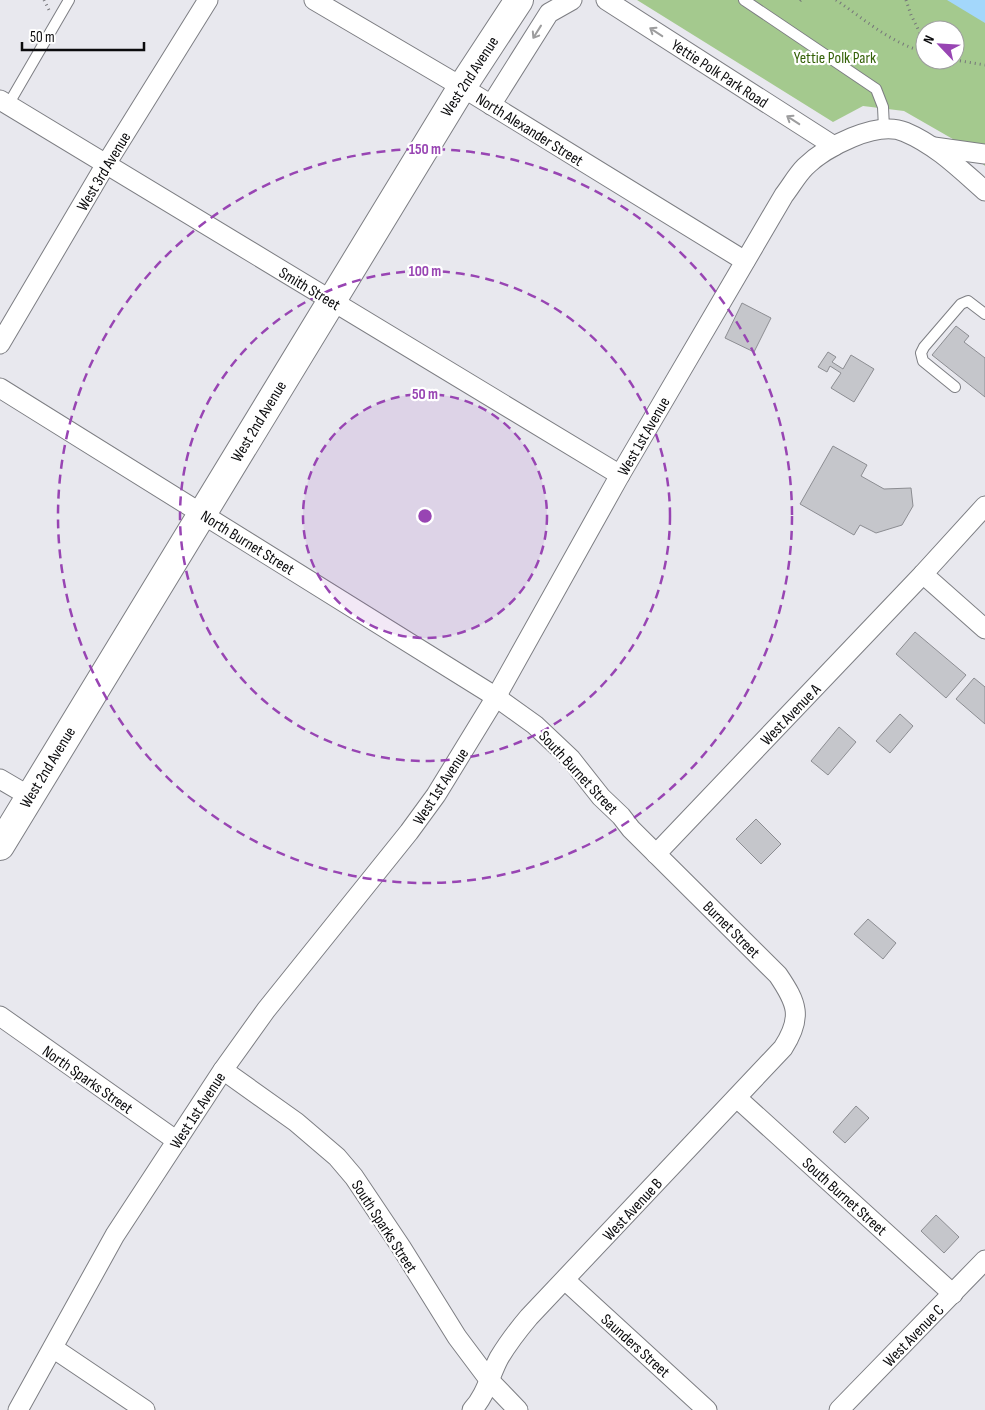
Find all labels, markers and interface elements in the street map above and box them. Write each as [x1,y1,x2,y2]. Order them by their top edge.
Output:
scale bar [22,20,145,52]
north arrow [915,20,965,70]
one-way arrow [532,25,542,39]
one-way arrow [650,27,664,37]
text: 50 m [30,28,55,47]
street label: West 2nd Avenue [437,33,503,120]
text: N [919,33,938,47]
street label: Yettie Polk Park Road [667,36,771,113]
park label: Yettie Polk Park [794,49,876,68]
street label: North Alexander Street [472,90,587,171]
one-way arrow [787,115,801,125]
street label: West 3rd Avenue [73,129,135,215]
text: 150 m [409,140,441,159]
text: 100 m [409,262,441,281]
street label: Smith Street [275,264,343,315]
street label: West 2nd Avenue [228,378,291,466]
text: 50 m [412,385,438,404]
street label: West 1st Avenue [614,394,674,479]
street label: North Burnet Street [197,507,298,580]
centre of rings [416,507,434,525]
street label: West Avenue A [757,680,825,750]
street label: West 2nd Avenue [17,724,80,812]
street label: South Burnet Street [534,727,622,819]
street label: West 1st Avenue [409,745,473,829]
street label: Burnet Street [698,898,763,963]
street label: North Sparks Street [38,1042,136,1118]
street label: West 1st Avenue [166,1069,230,1153]
street label: South Burnet Street [798,1154,890,1240]
street label: West Avenue B [599,1175,667,1245]
street label: South Sparks Street [347,1177,421,1277]
street label: West Avenue C [880,1301,949,1371]
street label: Saunders Street [597,1310,673,1382]

